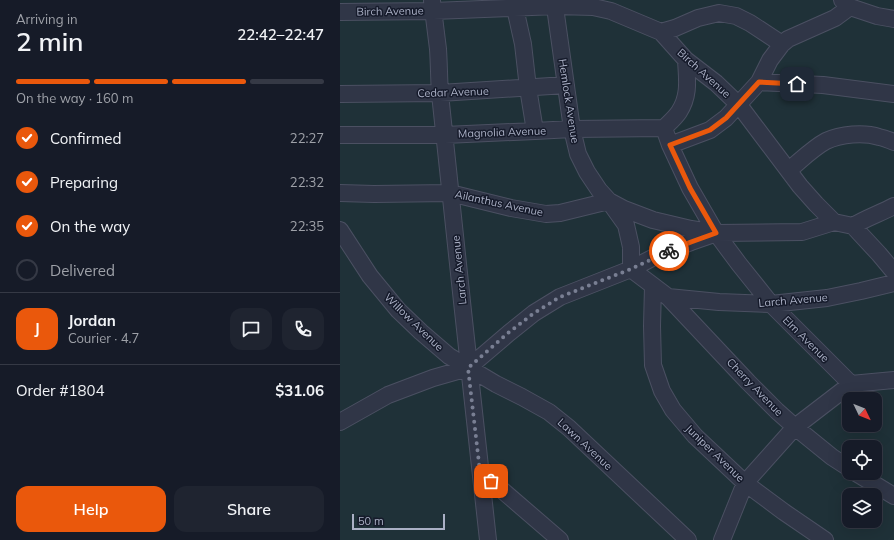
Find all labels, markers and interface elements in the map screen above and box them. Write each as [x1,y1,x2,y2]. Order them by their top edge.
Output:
street label: Birch Avenue [356,3,424,19]
text: Arriving in [16,11,78,27]
text: 2 min [16,25,84,58]
text: 22:42–22:47 [237,25,324,44]
street label: Birch Avenue [674,45,734,101]
street label: Hemlock Avenue [555,58,583,144]
pin [780,67,814,101]
icon: home [786,73,808,95]
street label: Cedar Avenue [417,84,489,100]
text: On the way · 160 m [16,90,133,106]
street label: Magnolia Avenue [458,123,546,141]
icon: check [16,127,38,149]
text: Confirmed [50,129,121,148]
text: 22:27 [290,130,324,146]
icon: check [16,171,38,193]
text: Preparing [50,173,118,192]
text: 22:32 [290,174,324,190]
street label: Ailanthus Avenue [454,187,544,219]
icon: check [16,215,38,237]
text: On the way [50,217,130,236]
text: 22:35 [290,218,324,234]
courier [649,231,689,271]
street label: Larch Avenue [448,235,470,305]
icon: bike [658,240,680,262]
text: Delivered [50,261,115,280]
street label: Willow Avenue [381,290,447,354]
street label: Larch Avenue [758,290,828,310]
button: chat [230,308,272,350]
button: phone [282,308,324,350]
text: Jordan [68,311,116,330]
street label: Elm Avenue [780,313,832,365]
text: J [34,319,40,338]
text: Courier · 4.7 [68,330,139,346]
street label: Cherry Avenue [724,355,786,419]
text: Order #1804 [16,381,104,400]
text: $31.06 [275,381,324,400]
north arrow [842,392,882,432]
map controls [842,392,882,528]
street label: Lawn Avenue [555,415,615,473]
street label: Juniper Avenue [683,421,747,485]
button: locate [842,440,882,480]
pin [474,464,508,498]
icon: bag [480,470,502,492]
button: Help [16,486,166,532]
button: Share [174,486,324,532]
button: layers [842,488,882,528]
scale bar [352,512,445,531]
text: 50 m [358,514,384,528]

